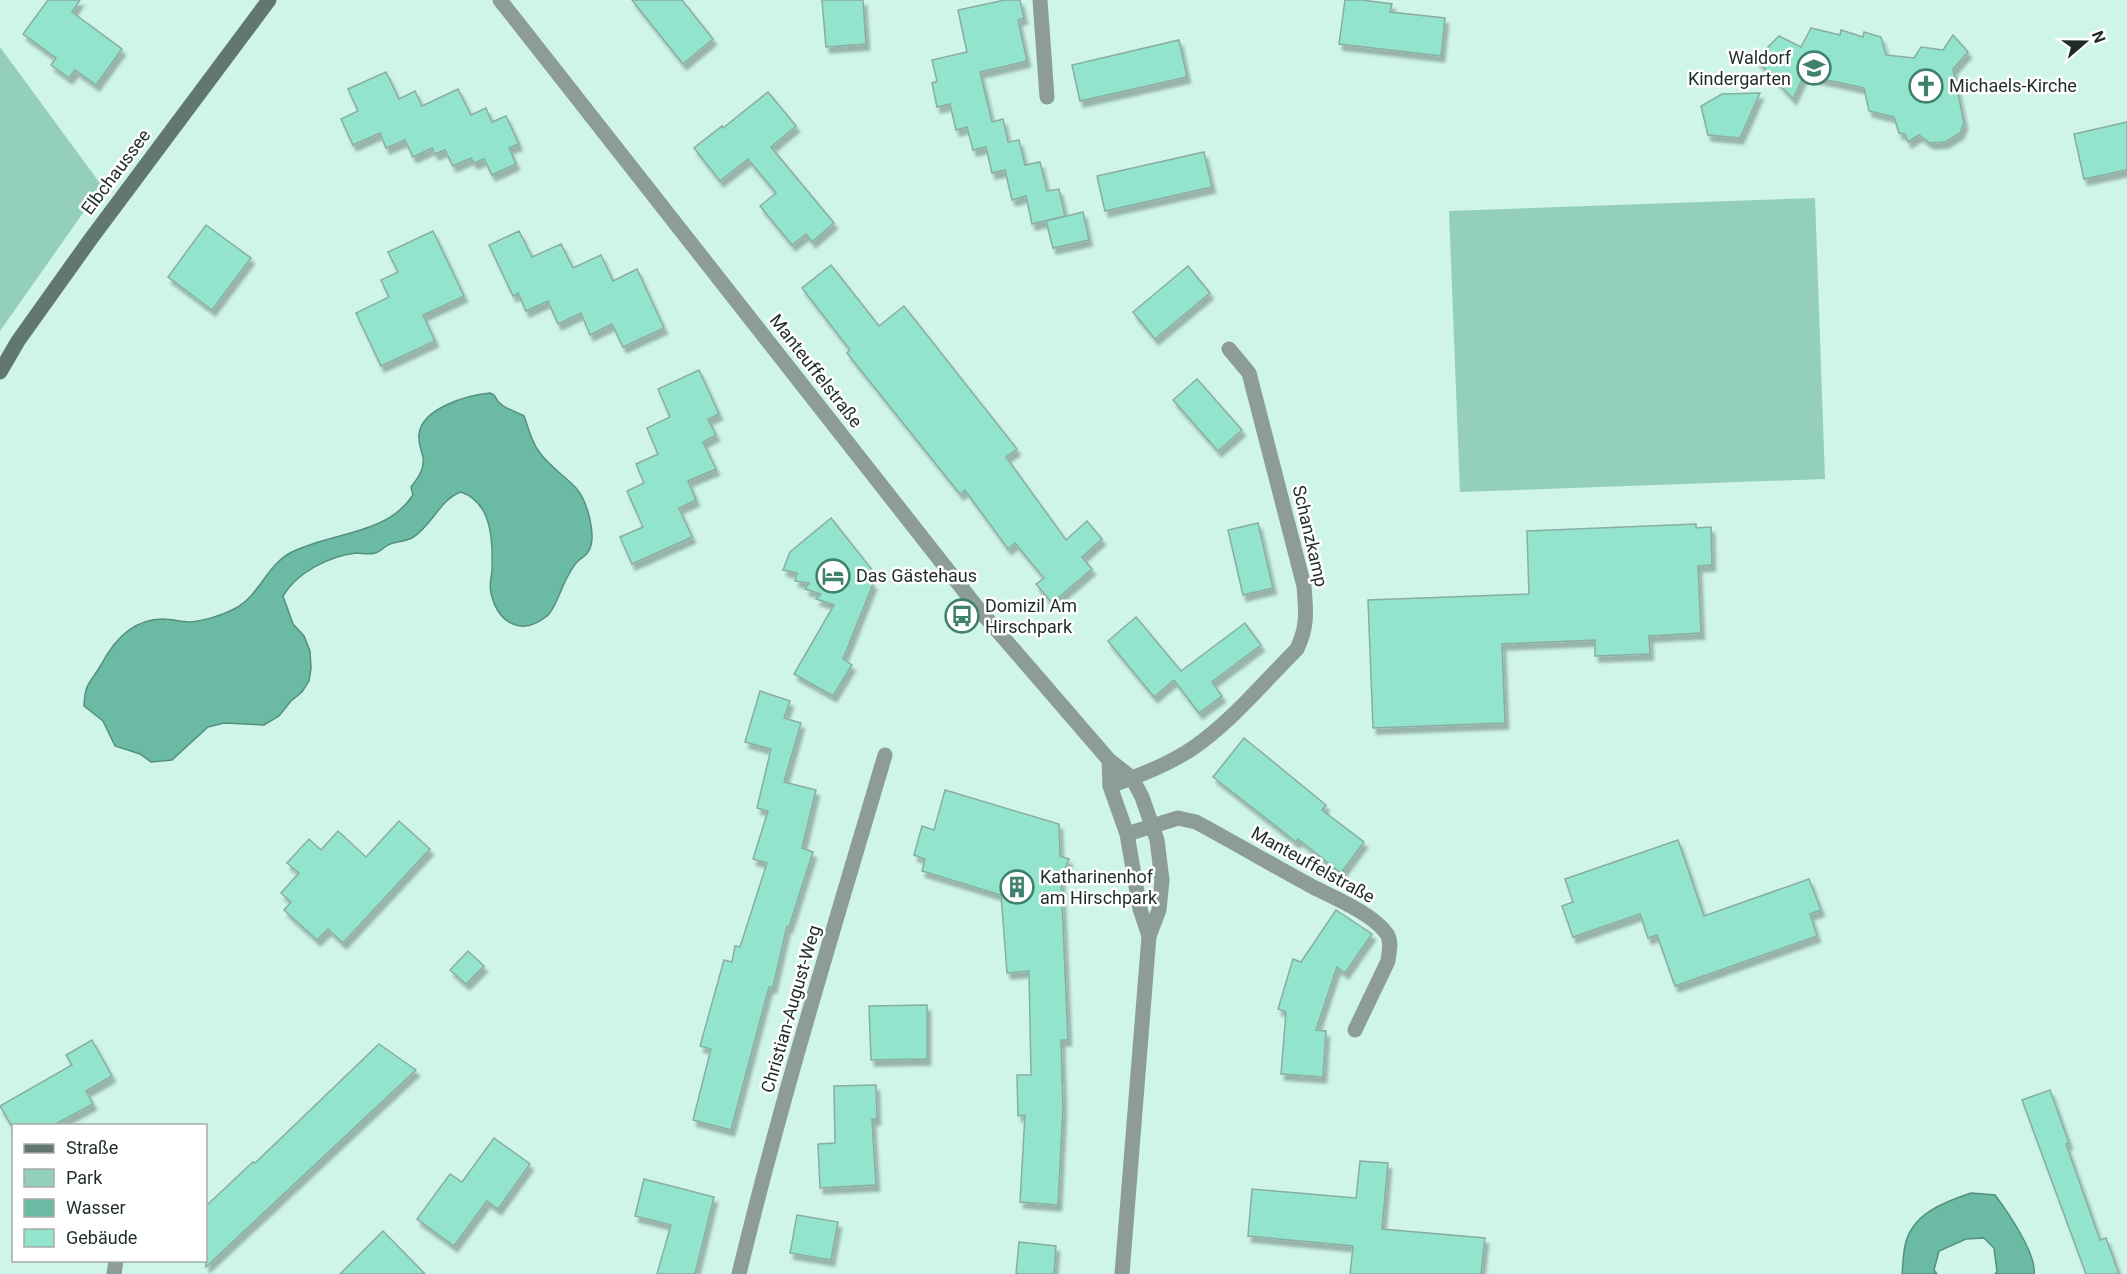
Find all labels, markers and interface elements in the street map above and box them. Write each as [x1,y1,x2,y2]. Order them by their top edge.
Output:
north arrow [2055,12,2115,72]
text: N [2088,28,2109,46]
place label: Waldorf Kindergarten [1688,47,1792,89]
school or university icon: Waldorf Kindergarten [1796,50,1832,86]
church icon: Michaels-Kirche [1908,68,1944,104]
place label: Michaels-Kirche [1949,75,2077,96]
street label: Elbchaussee [77,125,155,219]
street label: Manteuffelstraße [766,310,867,432]
street label: Schanzkamp [1289,483,1332,589]
hotel icon: Das Gästehaus [815,558,851,594]
place label: Das Gästehaus [856,565,977,586]
place label: Domizil Am Hirschpark [985,595,1077,637]
bus stop icon: Domizil Am Hirschpark [944,598,980,634]
street label: Manteuffelstraße [1248,822,1379,907]
place label: Katharinenhof am Hirschpark [1040,866,1158,908]
building icon: Katharinenhof am Hirschpark [999,869,1035,905]
street label: Christian-August-Weg [757,923,825,1095]
legend [12,1124,207,1262]
text: Straße [66,1137,118,1158]
text: Park [66,1167,103,1188]
text: Wasser [66,1197,126,1218]
text: Gebäude [66,1227,137,1248]

